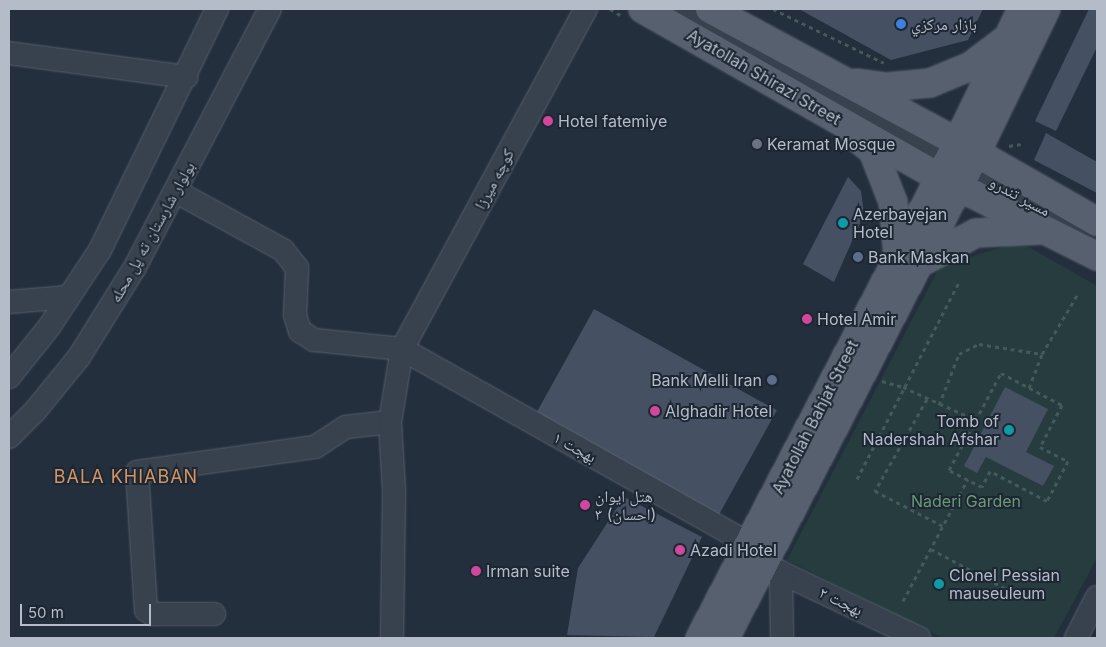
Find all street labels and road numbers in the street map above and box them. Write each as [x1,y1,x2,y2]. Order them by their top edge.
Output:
street label: Ayatollah Shirazi Street [684,25,844,129]
street label: کوچه میرزا [470,146,518,212]
street label: بولوار شارستان ته پل محله [105,158,199,306]
street label: مسیر تندرو [986,172,1054,220]
street label: Ayatollah Bahjat Street [768,337,862,497]
street label: بهجت ۱ [550,427,600,467]
street label: بهجت ۲ [816,582,866,620]

